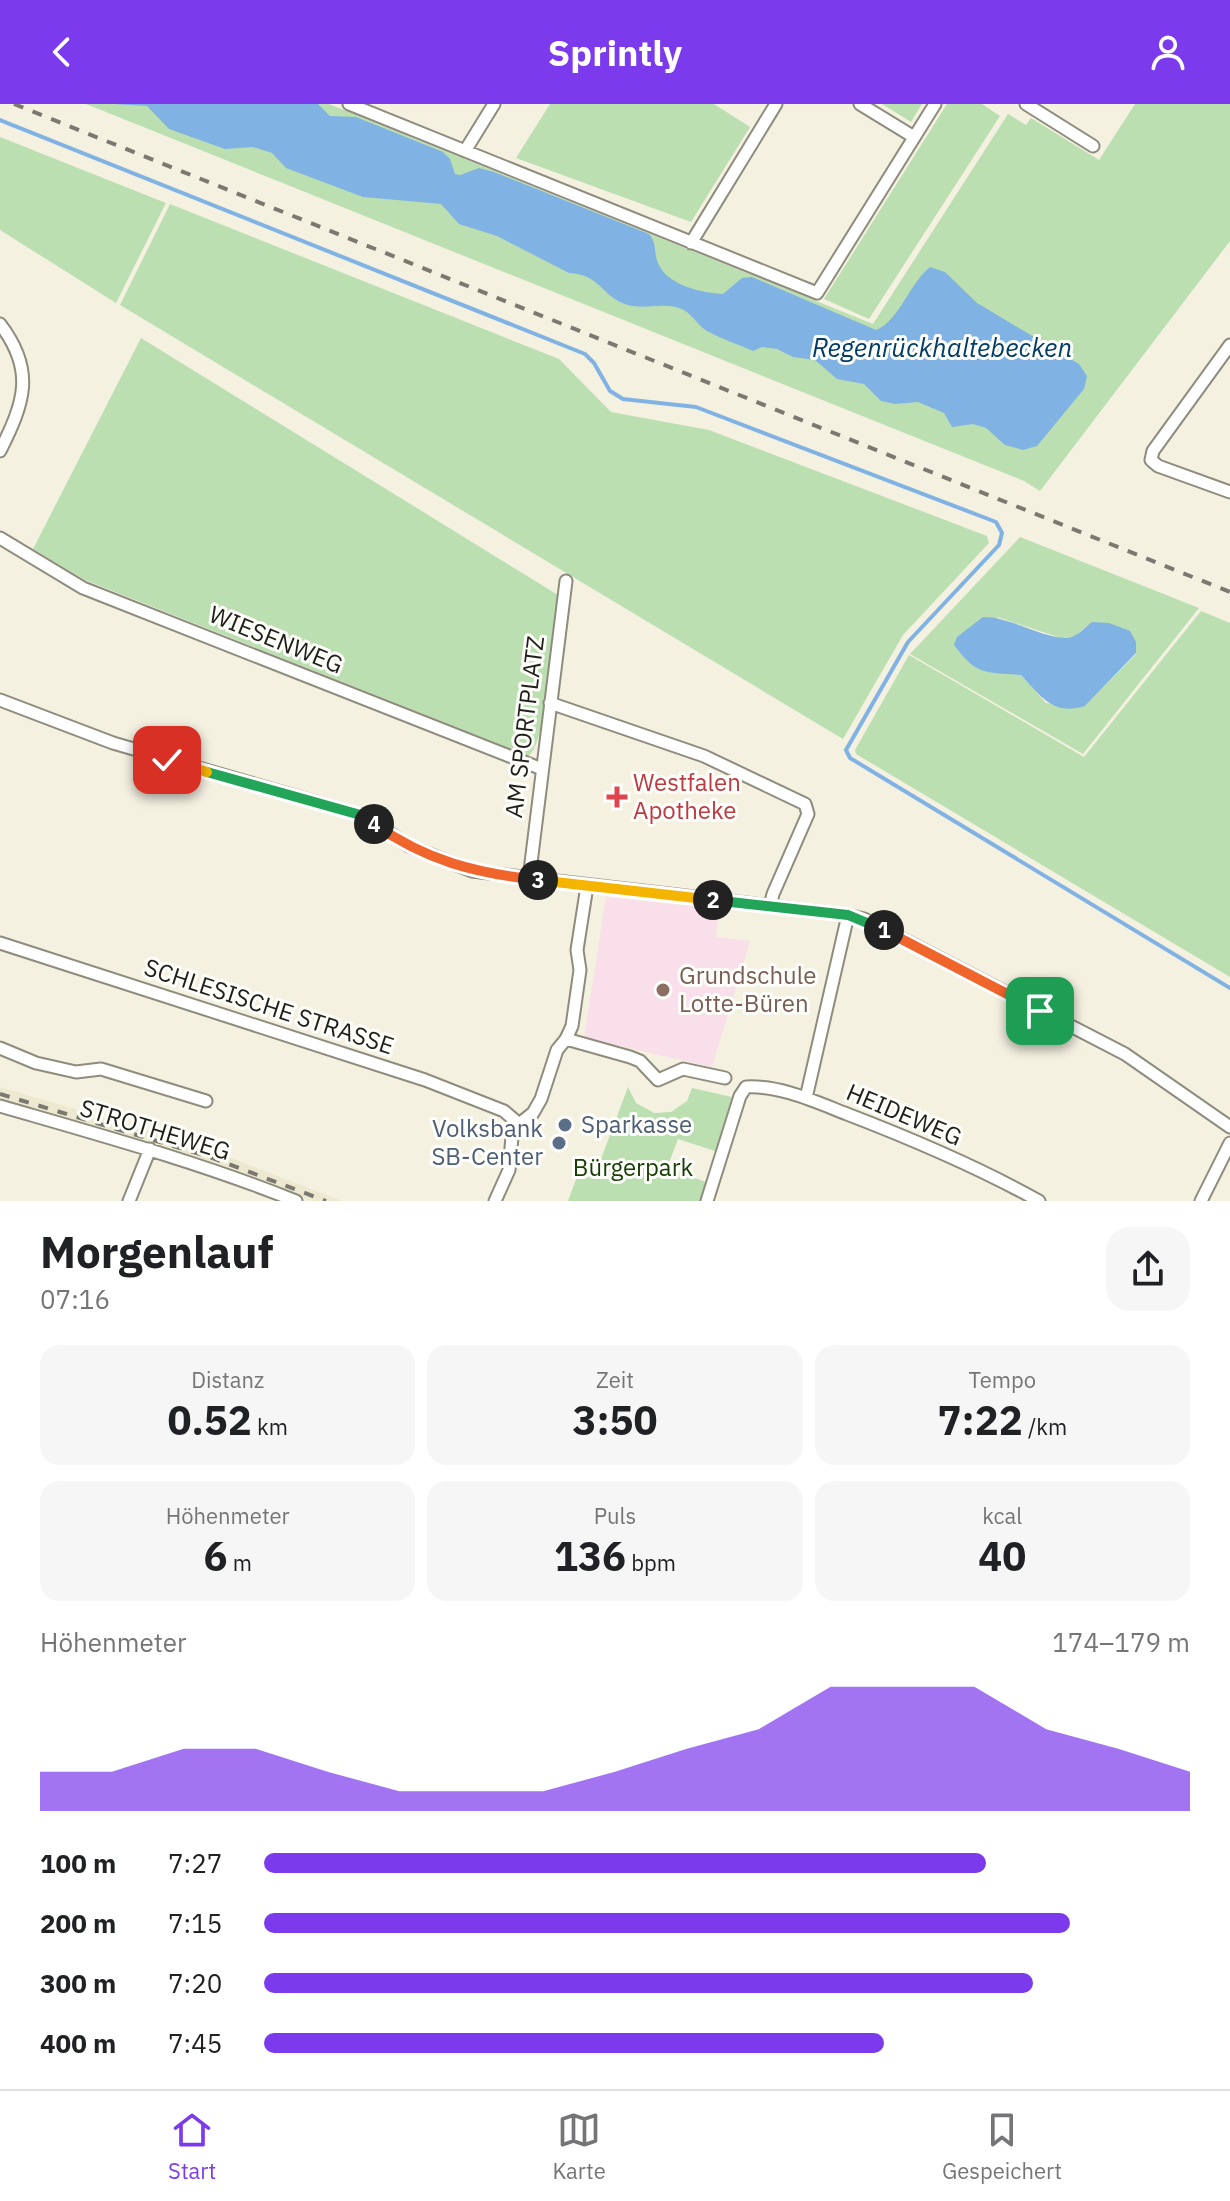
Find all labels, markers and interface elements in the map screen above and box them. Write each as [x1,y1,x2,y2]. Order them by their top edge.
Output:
text: Sprintly [548,29,682,76]
icon: back [40,30,84,74]
icon: person [1146,30,1190,74]
water label: Regenrückhaltebecken [812,330,1072,364]
street label: WIESENWEG [205,598,348,680]
street label: AM SPORTPLATZ [497,634,551,820]
pin [133,726,201,794]
icon: check [145,738,189,782]
place label: Westfalen Apotheke [633,766,741,826]
marker: Westfalen Apotheke [608,788,626,806]
pin: 4 [354,804,394,844]
text: 4 [367,809,381,838]
pin: 3 [518,860,558,900]
text: 3 [531,865,545,894]
pin: 2 [693,880,733,920]
text: 2 [706,885,720,914]
pin: 1 [864,910,904,950]
text: 1 [877,915,891,944]
street label: SCHLESISCHE STRASSE [140,951,398,1062]
place label: Grundschule Lotte-Büren [679,959,816,1019]
pin [1006,977,1074,1045]
marker: Grundschule Lotte-Büren [654,981,672,999]
icon: arrive [1018,989,1062,1033]
street label: HEIDEWEG [842,1075,967,1153]
street label: STROTHEWEG [76,1091,234,1167]
place label: Sparkasse [581,1108,692,1140]
place label: Volksbank SB-Center [431,1112,543,1172]
marker: Sparkasse [556,1116,574,1134]
marker: Volksbank SB-Center [550,1134,568,1152]
park label: Bürgerpark [573,1151,693,1183]
text: Morgenlauf [40,1223,273,1280]
button: share [1106,1227,1190,1311]
text: 07:16 [40,1282,110,1316]
text: Distanz [191,1365,264,1394]
text: Zeit [596,1365,634,1394]
text: Tempo [969,1365,1036,1394]
text: 0.52 [167,1394,252,1446]
text: 3:50 [572,1394,658,1446]
text: 7:22 [938,1394,1023,1446]
text: km [252,1412,288,1441]
text: /km [1023,1412,1067,1441]
text: Höhenmeter [166,1501,290,1530]
text: Puls [594,1501,636,1530]
text: kcal [982,1501,1022,1530]
text: 6 [203,1530,227,1582]
text: 136 [554,1530,626,1582]
text: 40 [978,1530,1026,1582]
text: m [227,1548,252,1577]
text: bpm [626,1548,676,1577]
text: Höhenmeter [40,1625,187,1659]
text: 174–179 m [1052,1625,1190,1659]
text: 100 m [40,1846,116,1880]
text: 7:27 [168,1846,222,1880]
text: 200 m [40,1906,116,1940]
text: 7:15 [168,1906,222,1940]
text: 300 m [40,1966,116,2000]
text: 7:20 [168,1966,222,2000]
text: 400 m [40,2026,116,2060]
text: 7:45 [168,2026,222,2060]
tab: Start [168,2108,216,2185]
tab: Karte [552,2108,606,2185]
tab: Gespeichert [942,2108,1062,2185]

